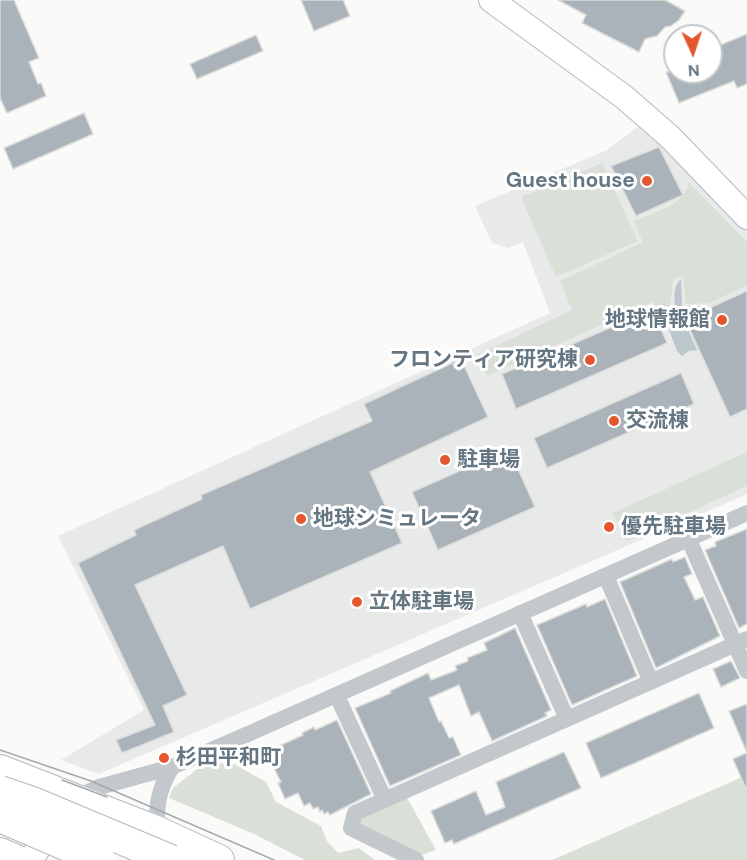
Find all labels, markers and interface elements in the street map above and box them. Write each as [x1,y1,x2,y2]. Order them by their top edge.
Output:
north arrow [663,24,723,84]
text: N [687,60,700,81]
place label: Guest house [506,168,635,194]
marker: Guest house [640,174,654,188]
place label: 地球情報館 [605,307,710,333]
marker: 地球情報館 [715,313,729,327]
place label: フロンティア研究棟 [389,347,578,373]
marker: フロンティア研究棟 [583,353,597,367]
place label: 交流棟 [626,408,689,434]
marker: 交流棟 [607,414,621,428]
place label: 駐車場 [457,447,520,473]
marker: 駐車場 [438,453,452,467]
place label: 地球シミュレータ [313,506,481,532]
marker: 地球シミュレータ [294,512,308,526]
place label: 優先駐車場 [621,514,726,540]
marker: 優先駐車場 [602,520,616,534]
place label: 立体駐車場 [369,589,474,615]
marker: 立体駐車場 [350,595,364,609]
place label: 杉田平和町 [176,745,281,771]
marker: 杉田平和町 [157,751,171,765]

